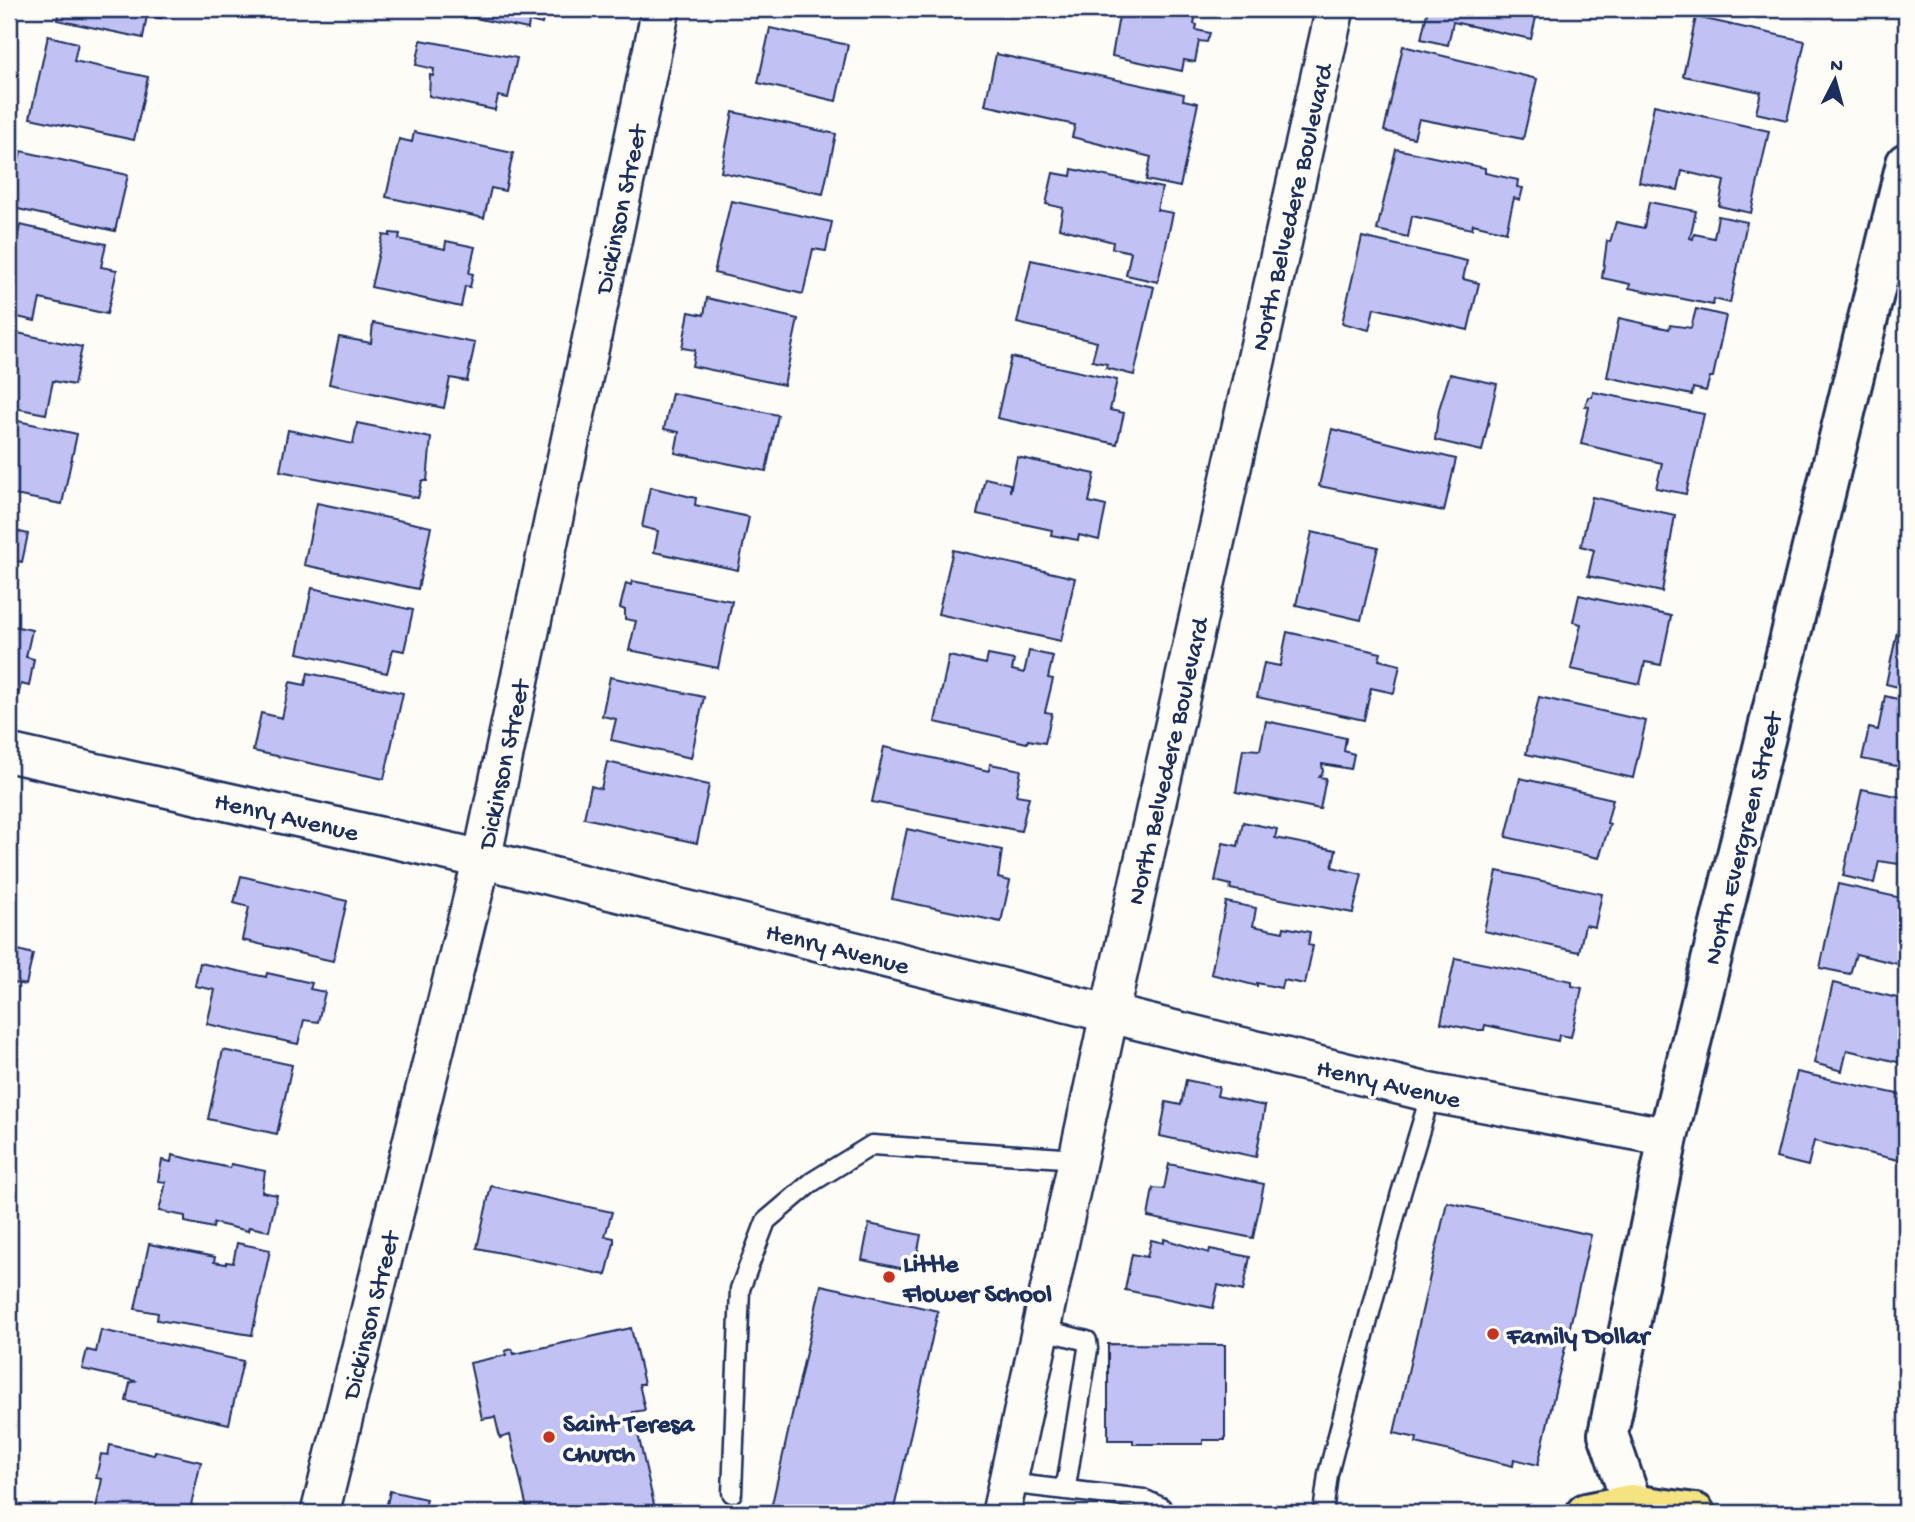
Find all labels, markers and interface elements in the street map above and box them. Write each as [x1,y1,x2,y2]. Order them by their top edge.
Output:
north arrow [1800,46,1870,116]
text: N [1829,54,1844,79]
street label: North Belvedere Boulevard [1246,60,1343,355]
street label: Dickinson Street [590,120,657,299]
street label: North Belvedere Boulevard [1122,614,1219,909]
street label: Dickinson Street [473,675,540,854]
street label: North Evergreen Street [1699,707,1792,969]
street label: Henry Avenue [211,788,362,851]
street label: Henry Avenue [762,919,913,984]
street label: Henry Avenue [1313,1055,1464,1118]
street label: Dickinson Street [337,1227,410,1405]
place label: Little Flower School [902,1251,1052,1312]
marker: Little Flower School [881,1269,897,1285]
place label: Family Dollar [1506,1323,1652,1354]
marker: Family Dollar [1485,1326,1501,1342]
place label: Saint Teresa Church [563,1411,696,1472]
marker: Saint Teresa Church [541,1429,557,1445]

